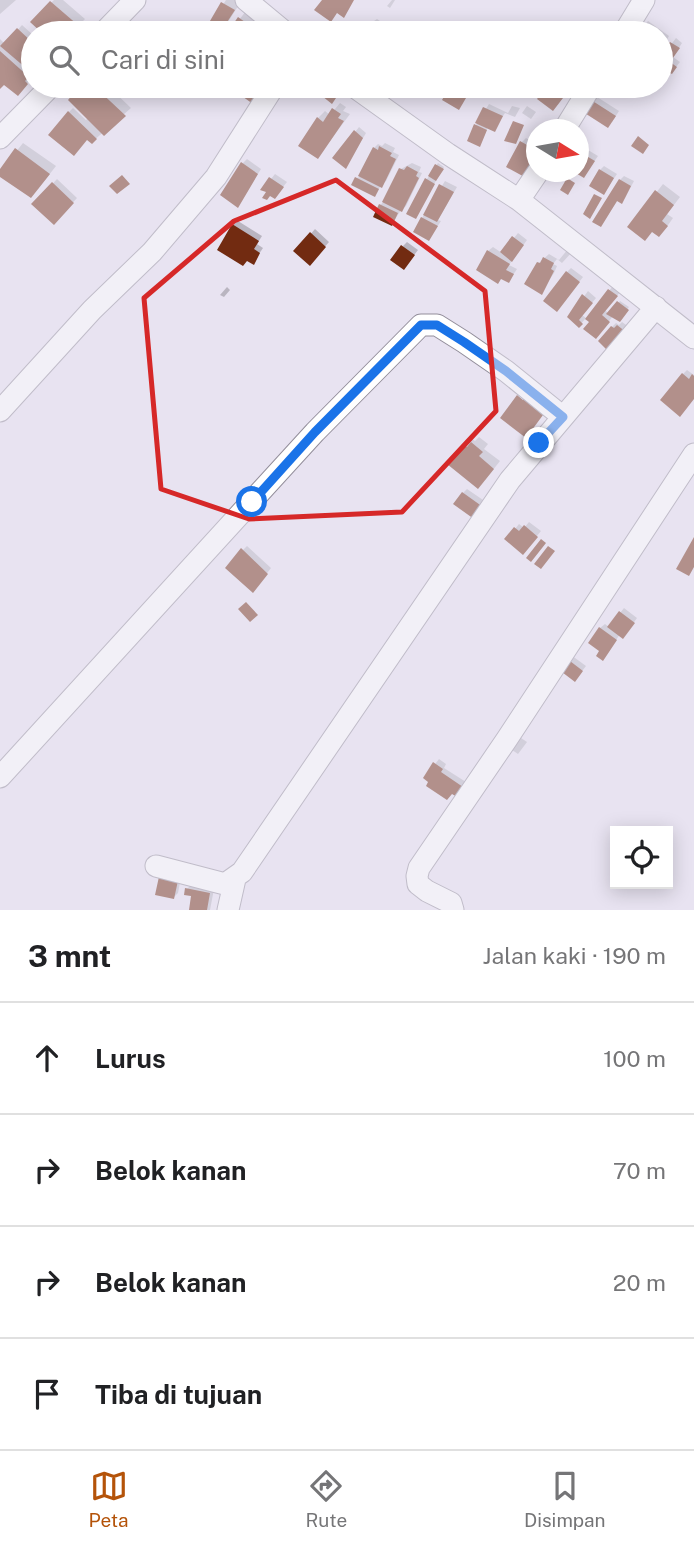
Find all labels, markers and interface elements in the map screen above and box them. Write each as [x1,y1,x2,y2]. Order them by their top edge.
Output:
search box [21,21,673,98]
icon: search [45,41,83,79]
text: Cari di sini [101,44,225,75]
north arrow [526,119,589,182]
route end [523,427,554,458]
route start [236,486,267,517]
map controls [610,826,673,889]
button: locate [610,826,673,889]
text: 3 mnt [28,938,111,974]
text: Jalan kaki · 190 m [483,942,666,969]
icon: ahead [28,1039,66,1077]
text: Lurus [95,1043,166,1074]
text: 100 m [603,1045,666,1072]
icon: right [28,1151,66,1189]
text: Belok kanan [95,1155,246,1186]
text: 70 m [613,1157,666,1184]
icon: right [28,1263,66,1301]
text: Belok kanan [95,1267,246,1298]
text: 20 m [613,1269,666,1296]
icon: arrive [28,1375,66,1413]
text: Tiba di tujuan [95,1379,262,1410]
tab: Peta [88,1467,129,1531]
tab: Rute [306,1467,347,1531]
tab: Disimpan [524,1467,606,1531]

